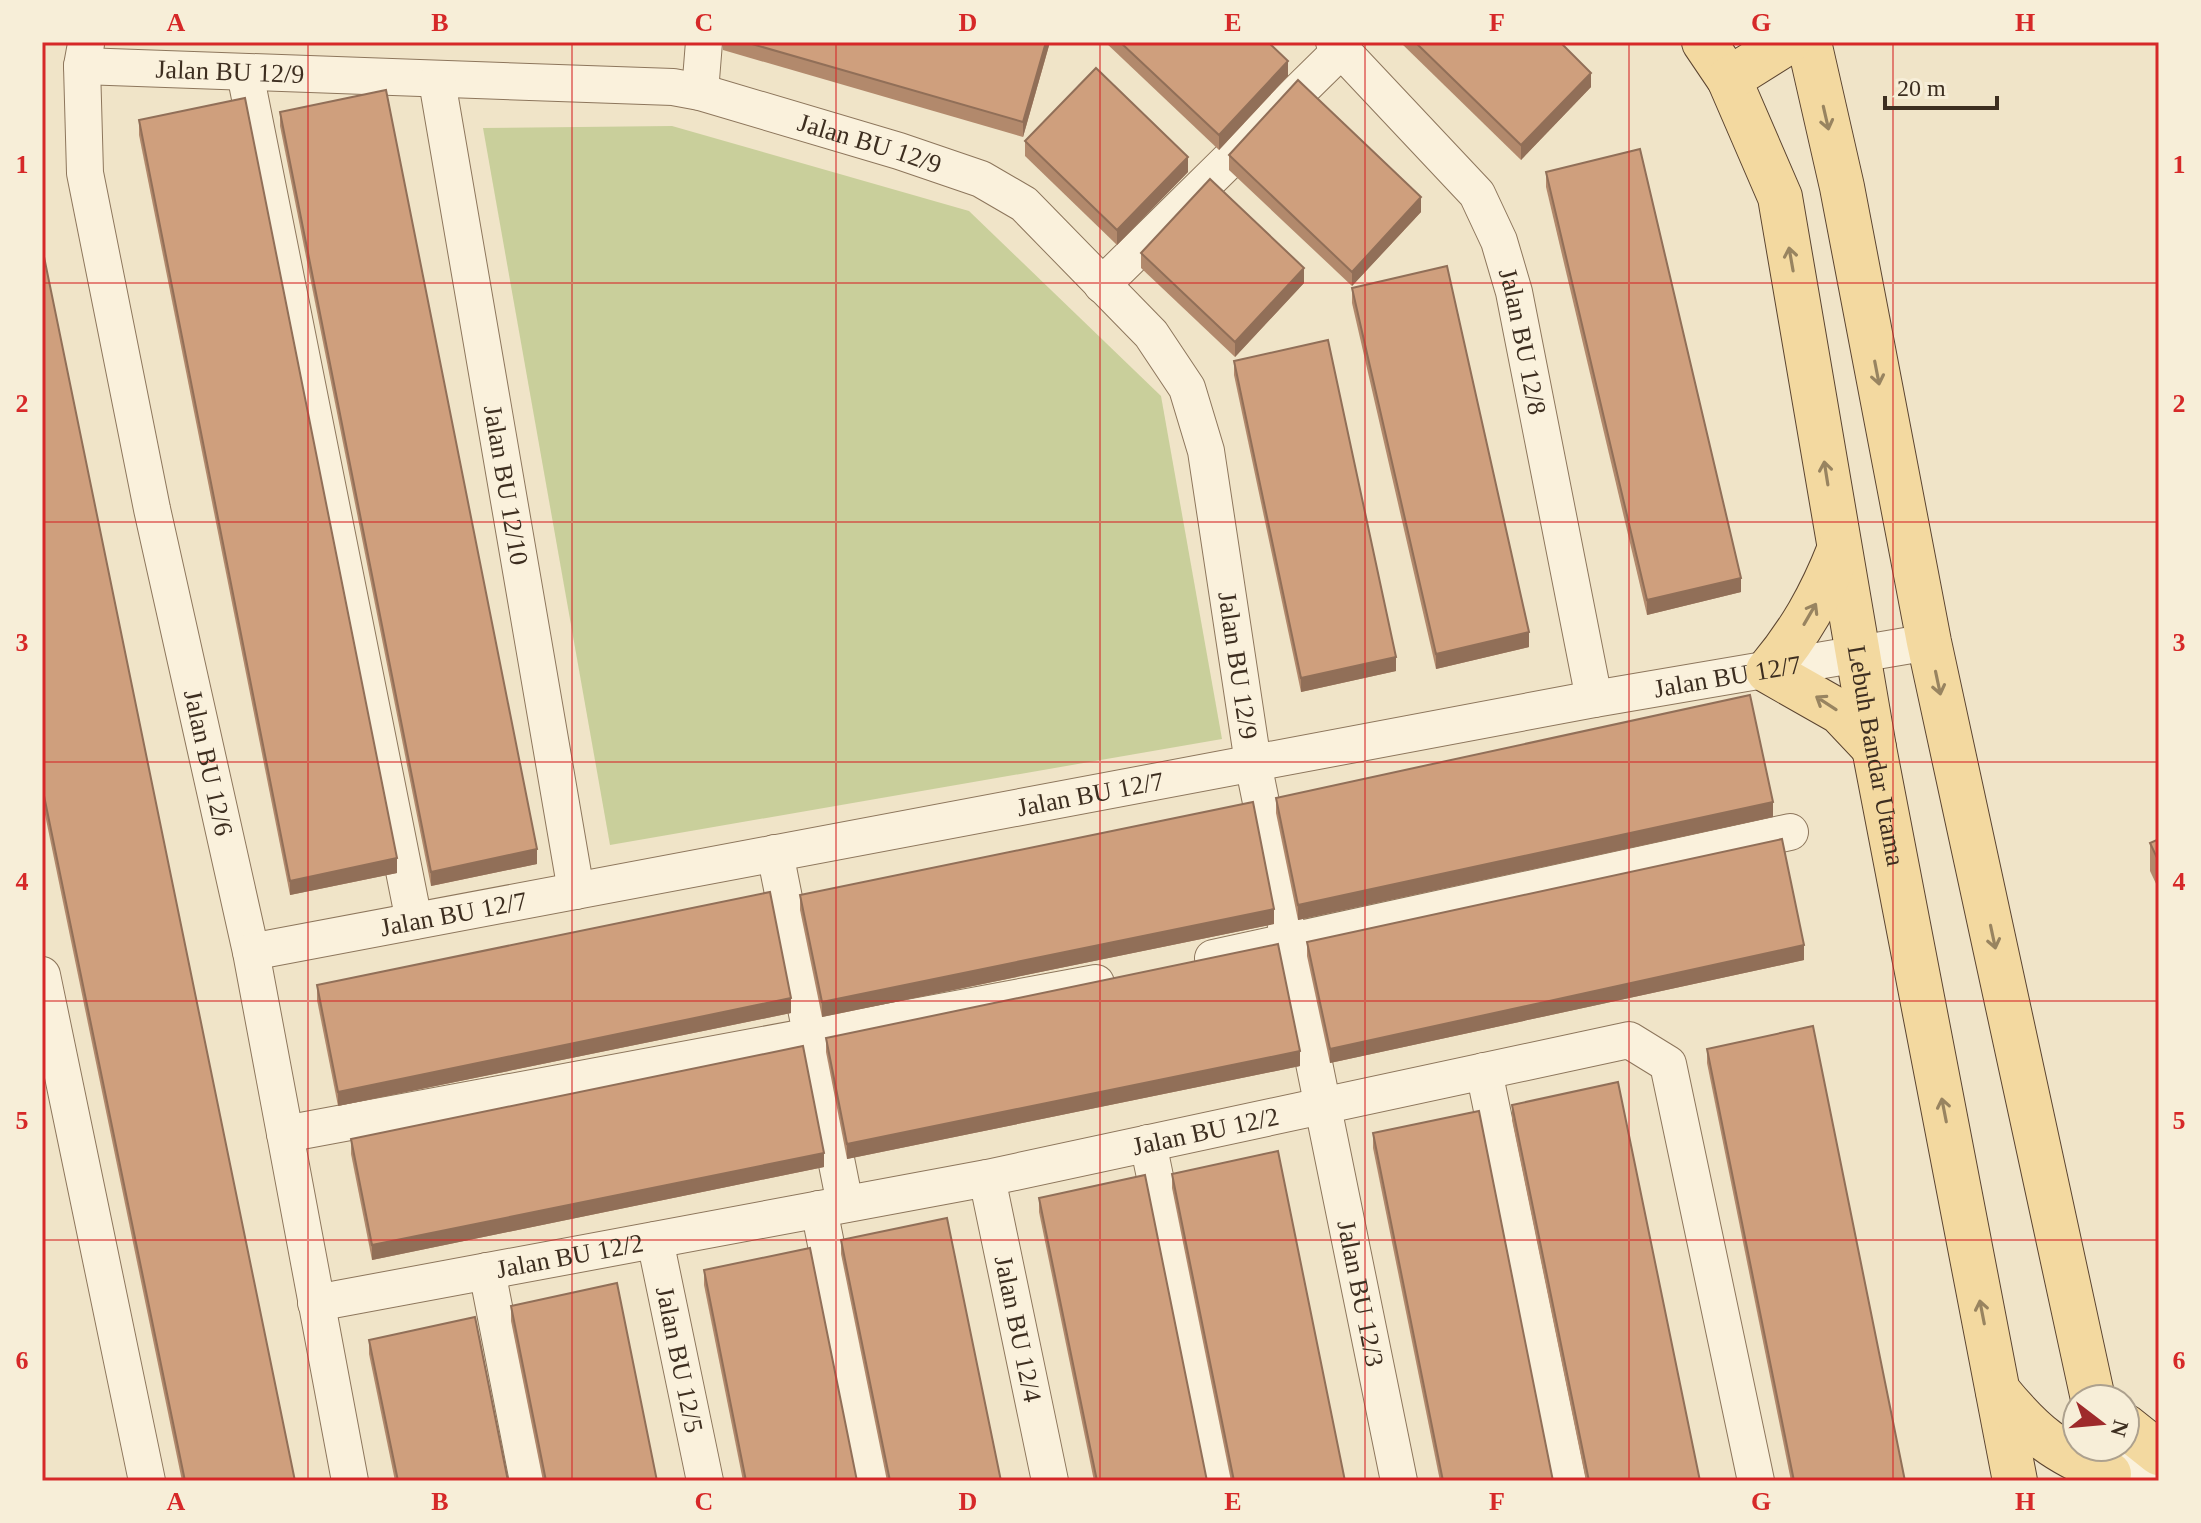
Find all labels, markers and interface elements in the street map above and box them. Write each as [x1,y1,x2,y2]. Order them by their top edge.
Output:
text: A [167,8,186,37]
text: B [431,8,449,37]
text: C [695,8,713,37]
text: D [959,8,977,37]
text: E [1224,8,1242,37]
text: F [1489,8,1505,37]
text: G [1751,8,1771,37]
text: H [2015,8,2035,37]
street label: Jalan BU 12/9 [155,54,305,88]
scale bar [1885,60,1997,110]
text: 20 m [1897,75,1946,101]
one-way arrow [1819,105,1834,130]
street label: Jalan BU 12/9 [794,107,945,179]
text: 1 [16,150,29,179]
text: 1 [2173,150,2186,179]
one-way arrow [1782,247,1797,273]
street label: Jalan BU 12/8 [1493,265,1552,417]
one-way arrow [1871,360,1886,385]
text: 2 [16,389,29,418]
text: 2 [2173,389,2186,418]
street label: Jalan BU 12/10 [478,403,534,567]
one-way arrow [1818,460,1833,486]
street label: Jalan BU 12/9 [1213,590,1264,741]
one-way arrow [1802,603,1818,626]
text: 3 [16,628,29,657]
text: 3 [2173,628,2186,657]
street label: Lebuh Bandar Utama [1842,643,1911,869]
street label: Jalan BU 12/7 [1652,650,1803,703]
one-way arrow [1931,670,1946,695]
street label: Jalan BU 12/6 [178,687,239,839]
one-way arrow [1815,695,1838,711]
street label: Jalan BU 12/7 [1014,766,1166,822]
text: 4 [16,867,29,896]
text: 4 [2173,867,2186,896]
street label: Jalan BU 12/7 [378,886,529,942]
one-way arrow [1986,924,2001,950]
one-way arrow [1936,1097,1951,1123]
street label: Jalan BU 12/2 [1130,1101,1281,1161]
text: 5 [16,1106,29,1135]
text: 5 [2173,1106,2186,1135]
street label: Jalan BU 12/3 [1332,1218,1390,1369]
street label: Jalan BU 12/2 [494,1228,645,1284]
street label: Jalan BU 12/4 [989,1253,1048,1405]
street label: Jalan BU 12/5 [650,1284,709,1435]
one-way arrow [1974,1300,1989,1326]
text: 6 [16,1346,29,1375]
text: 6 [2173,1346,2186,1375]
north arrow [2061,1383,2141,1463]
text: N [2106,1417,2134,1440]
text: A [167,1487,186,1516]
text: B [431,1487,449,1516]
text: C [695,1487,713,1516]
text: D [959,1487,977,1516]
text: E [1224,1487,1242,1516]
text: F [1489,1487,1505,1516]
text: G [1751,1487,1771,1516]
text: H [2015,1487,2035,1516]

